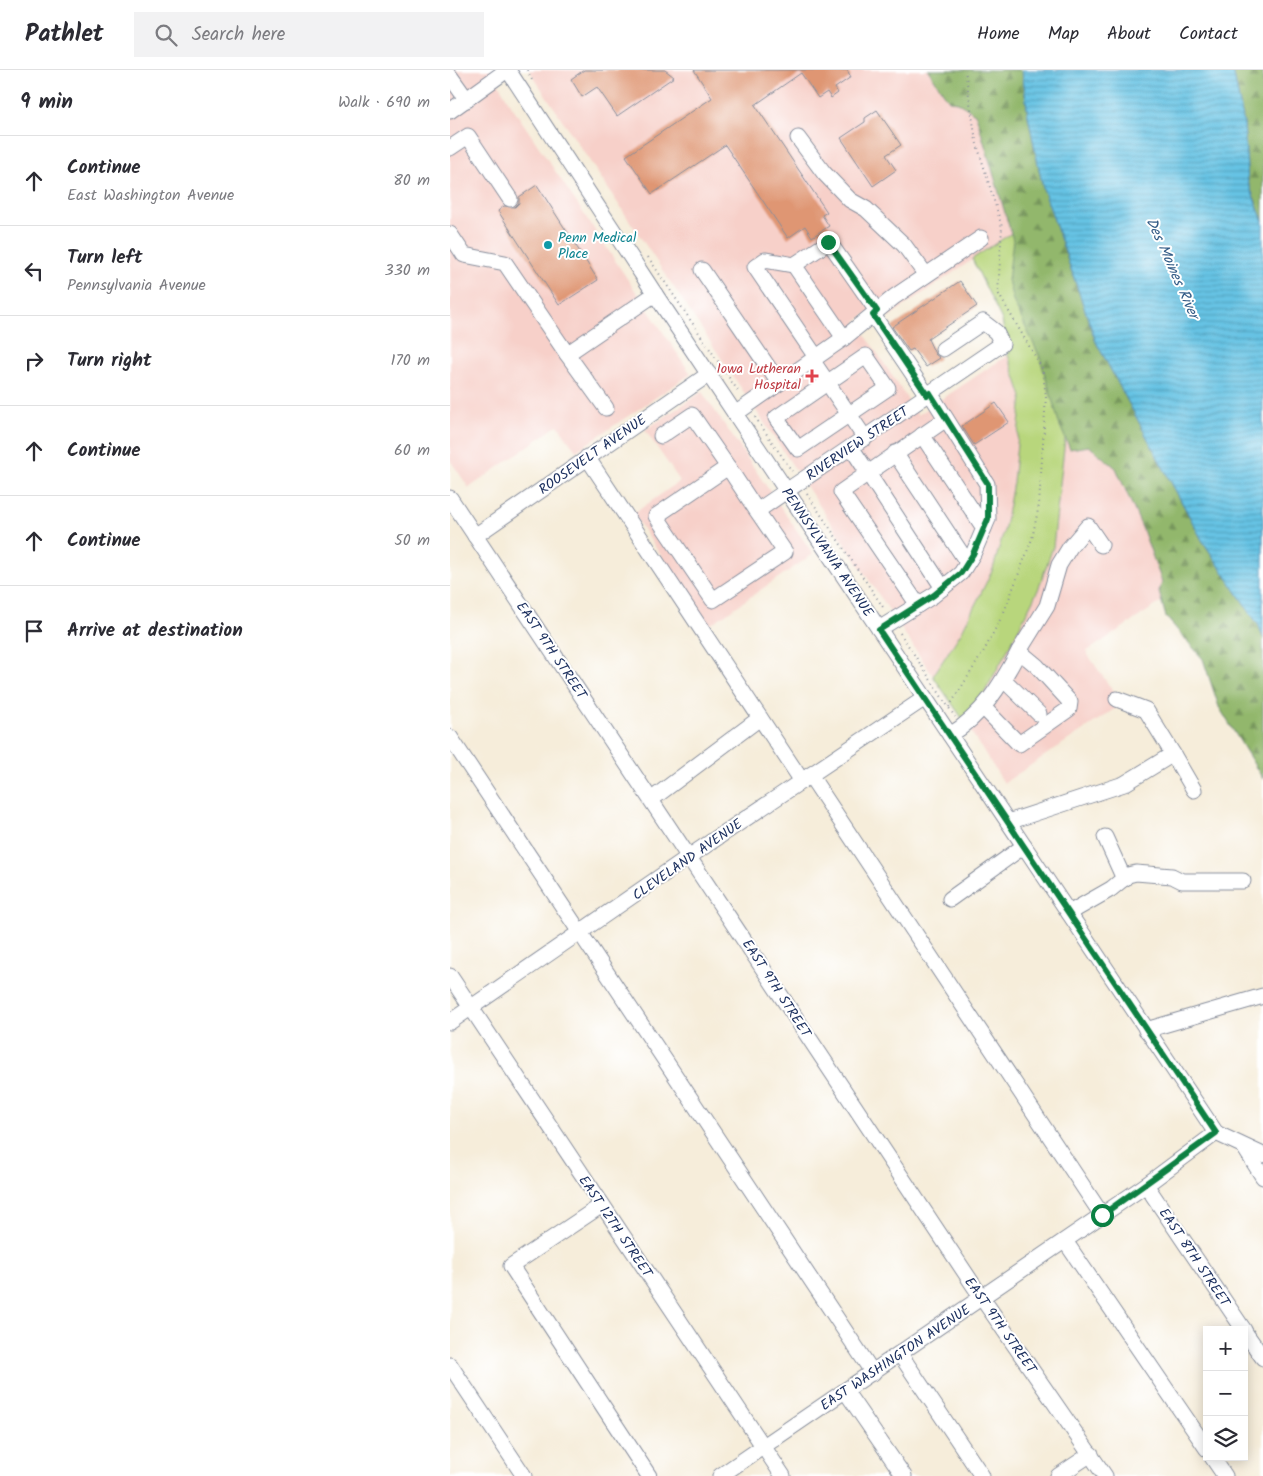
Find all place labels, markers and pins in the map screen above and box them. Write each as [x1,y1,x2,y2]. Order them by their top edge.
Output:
place label: Penn Medical Place [558,227,637,265]
marker: Penn Medical Place [542,239,554,251]
place label: Iowa Lutheran Hospital [716,358,802,396]
marker: Iowa Lutheran Hospital [805,369,819,383]

